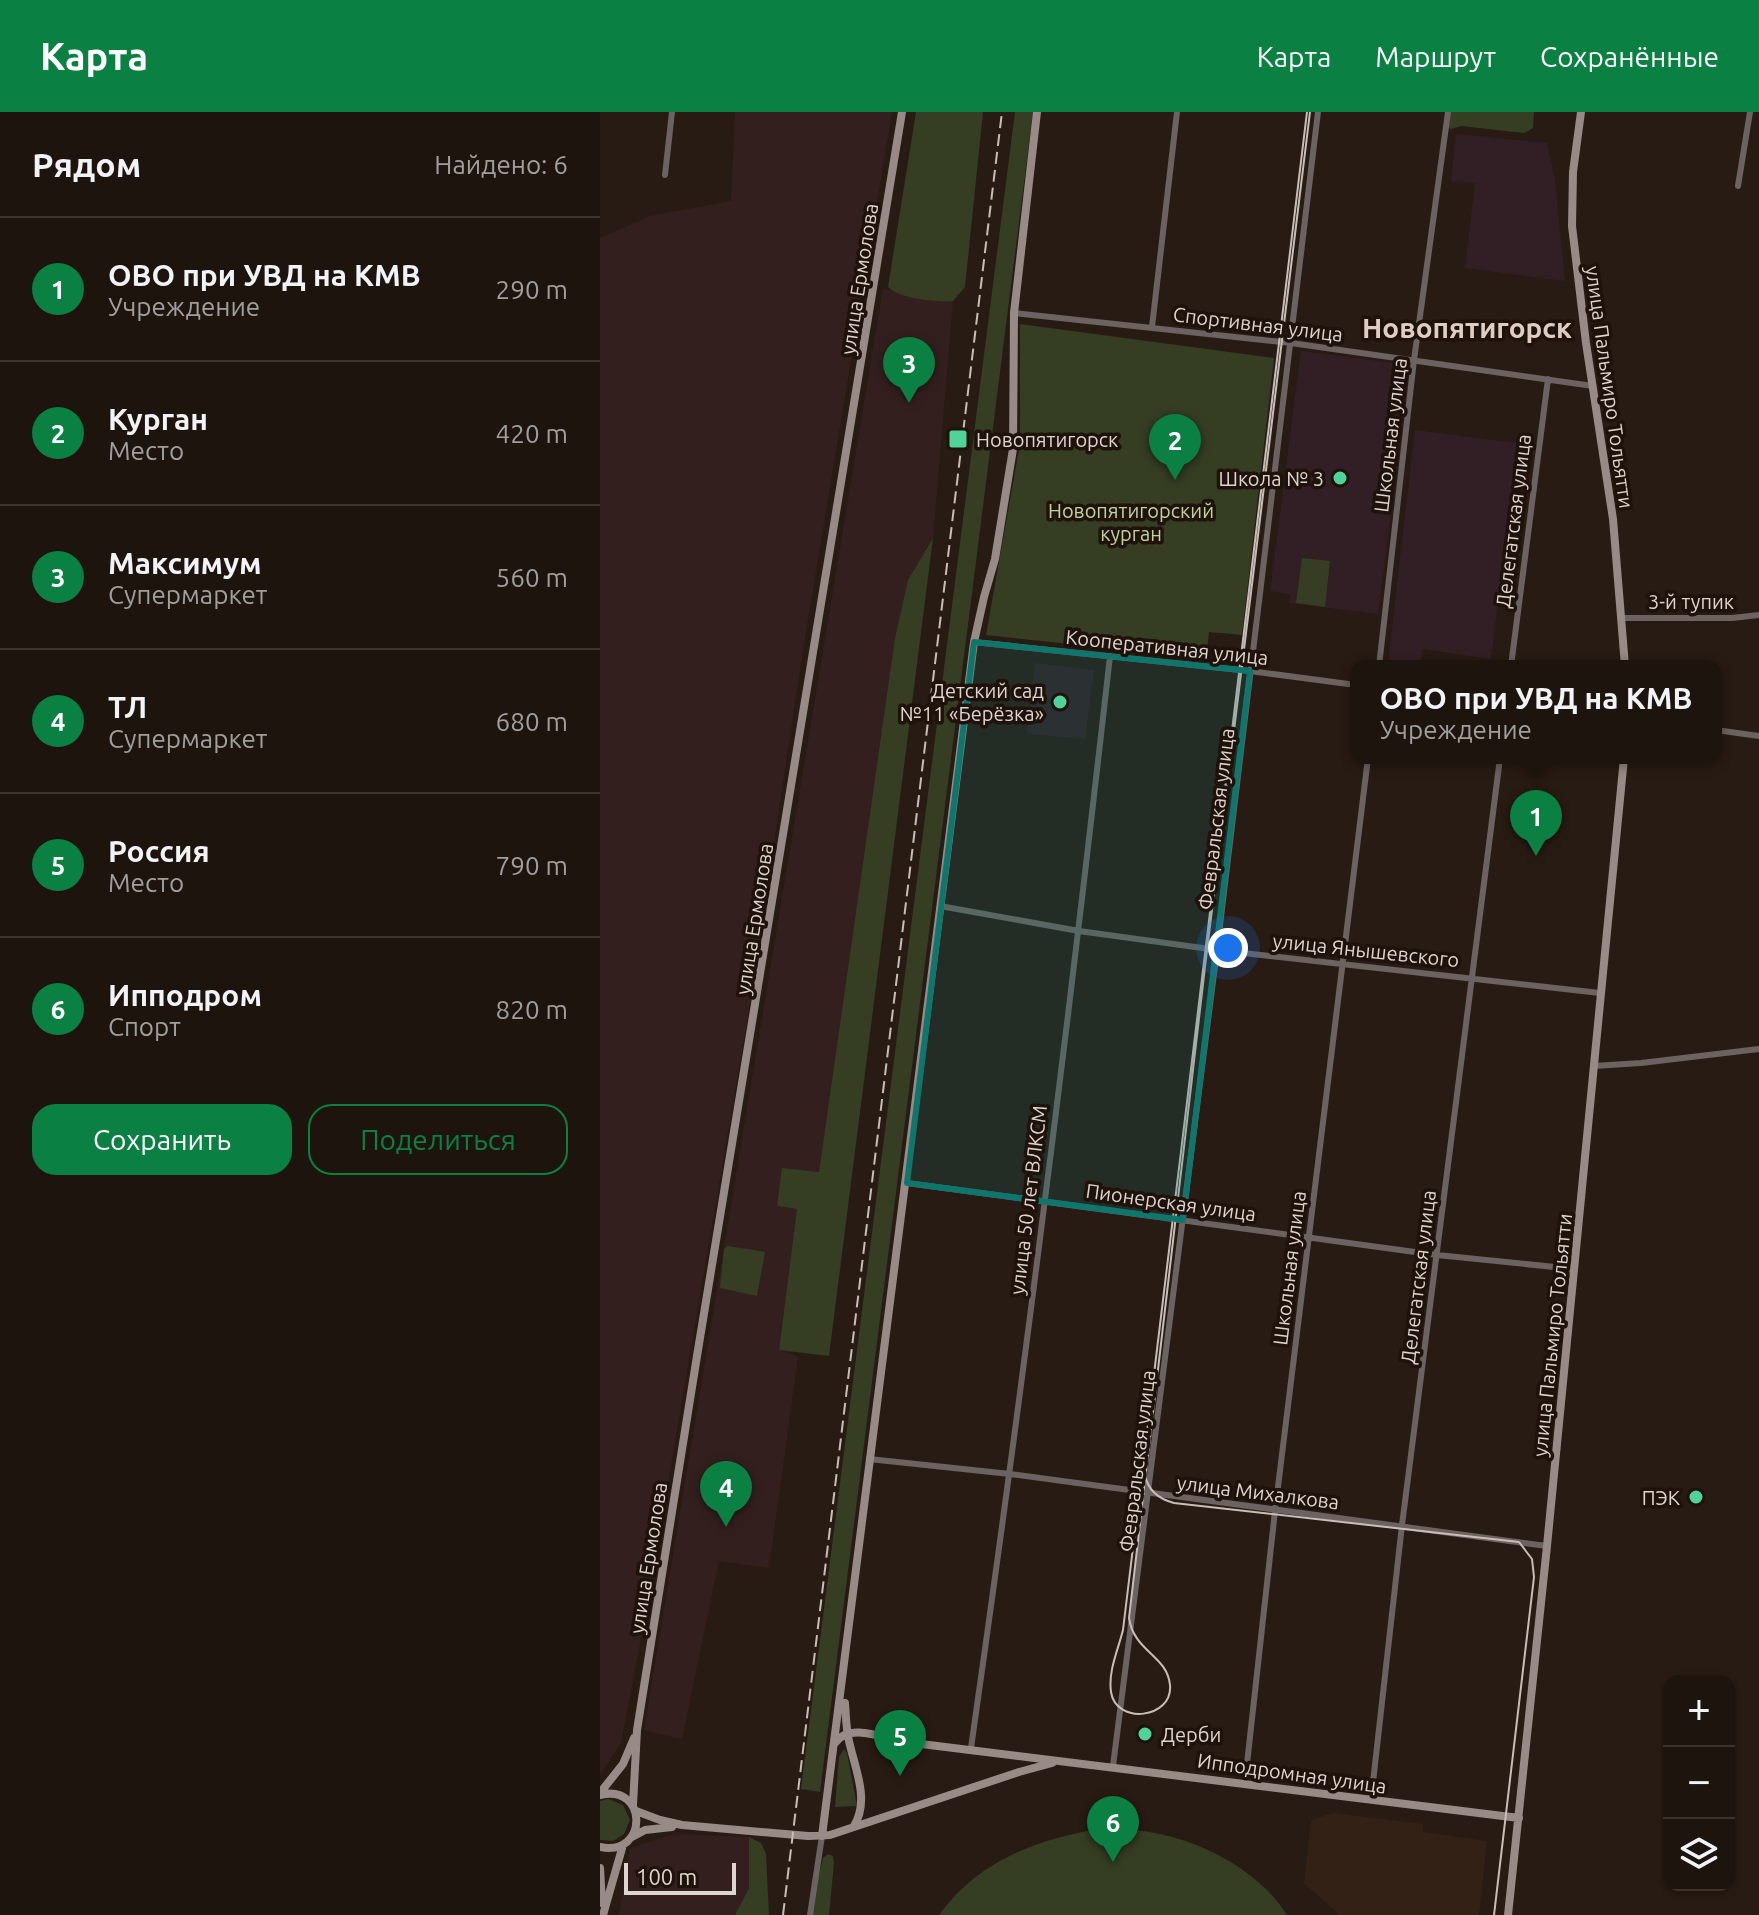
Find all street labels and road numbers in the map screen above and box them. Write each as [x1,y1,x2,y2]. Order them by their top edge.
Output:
street label: улица Ермолова [836,202,882,356]
street label: улица Пальмиро Тольятти [1582,264,1638,510]
street label: Спортивная улица [1172,302,1344,346]
street label: Школьная улица [1369,357,1411,513]
street label: Делегатская улица [1491,433,1535,609]
street label: 3-й тупик [1648,590,1734,613]
street label: Кооперативная улица [1065,625,1269,669]
street label: Февральская улица [1193,727,1239,911]
street label: улица Ермолова [731,842,777,996]
street label: улица Янышевского [1272,929,1460,971]
street label: улица 50 лет ВЛКСМ [1005,1104,1051,1296]
street label: Пионерская улица [1084,1179,1258,1225]
street label: Делегатская улица [1396,1189,1440,1365]
street label: Школьная улица [1268,1190,1310,1346]
street label: улица Пальмиро Тольятти [1528,1212,1576,1458]
street label: Февральская улица [1114,1369,1160,1553]
street label: улица Михалкова [1175,1471,1341,1513]
street label: улица Ермолова [625,1481,671,1635]
street label: Ипподромная улица [1196,1748,1388,1798]

